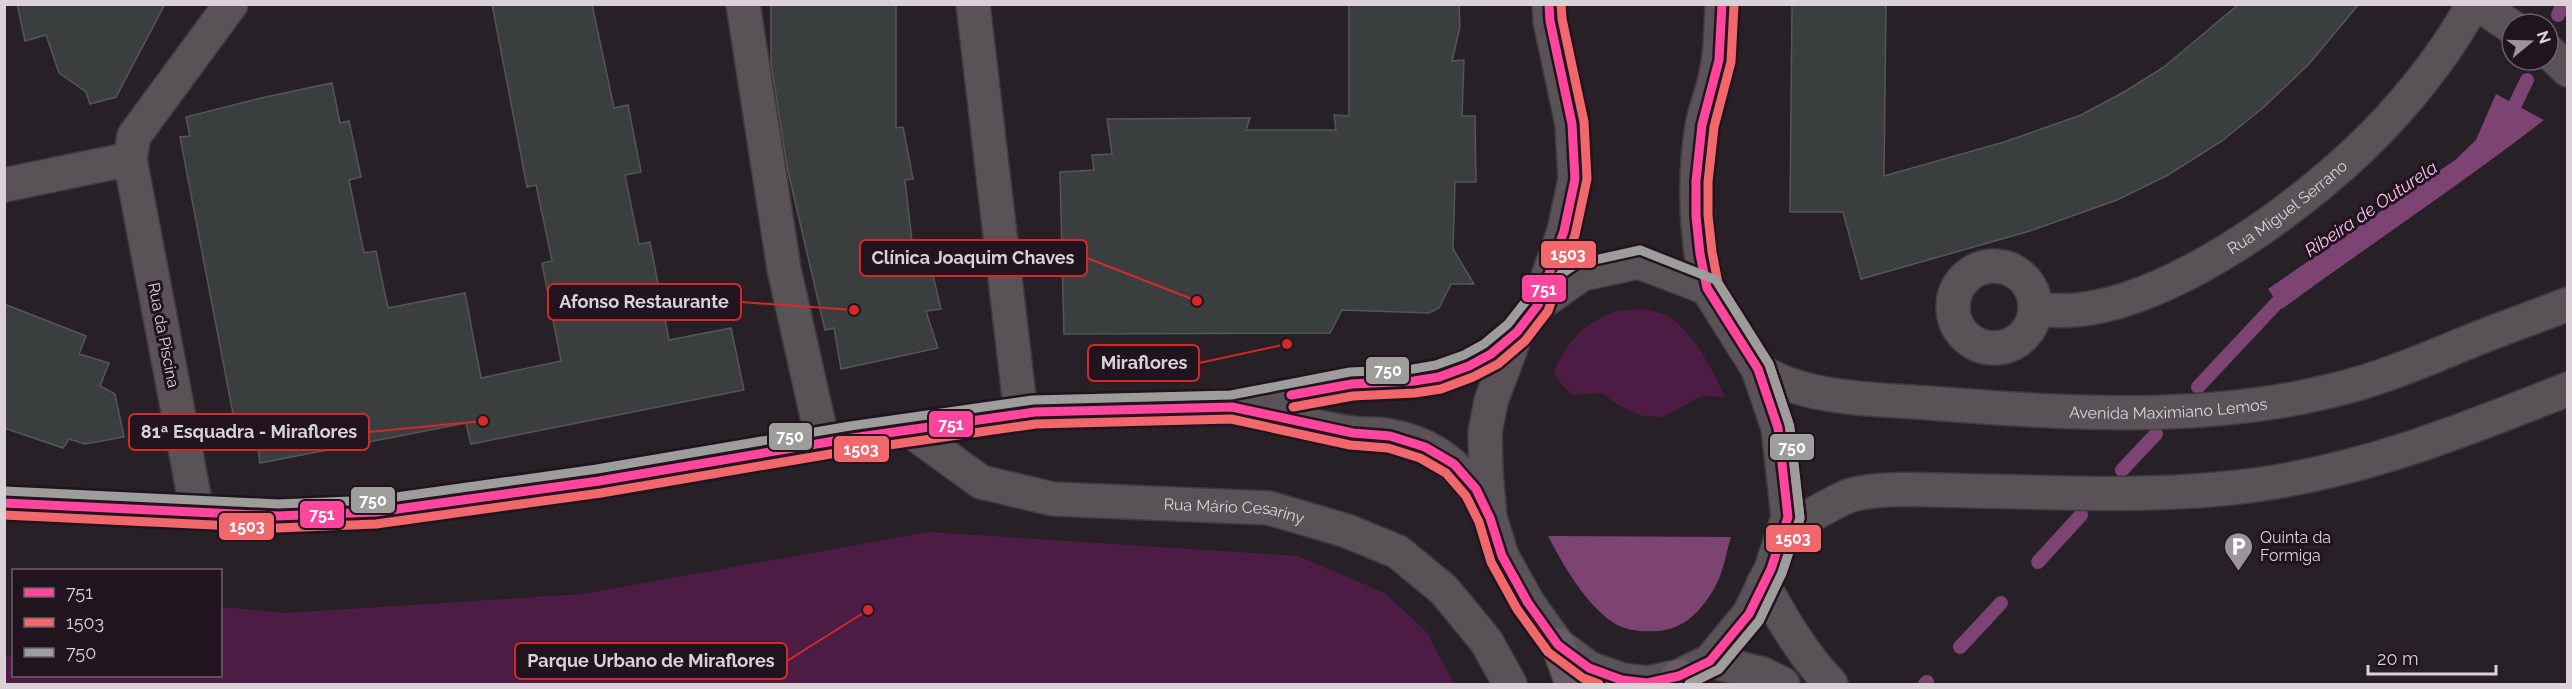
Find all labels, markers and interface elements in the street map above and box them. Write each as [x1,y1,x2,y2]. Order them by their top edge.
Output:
north arrow [2500,12,2560,72]
text: N [2533,28,2555,46]
street label: Rua Miguel Serrano [2224,156,2351,258]
water label: Ribeira de Outurela [2300,156,2441,261]
callout: Clínica Joaquim Chaves [860,240,1087,276]
line badge: 1503 [1540,240,1597,269]
text: 1503 [1550,245,1586,264]
text: Clínica Joaquim Chaves [872,247,1075,268]
line badge: 751 [1521,274,1567,303]
text: 751 [1531,280,1557,299]
street label: Rua da Piscina [144,281,183,389]
callout: Afonso Restaurante [548,284,741,320]
text: Afonso Restaurante [559,291,729,312]
callout: Miraflores [1088,345,1199,381]
text: Miraflores [1101,352,1187,373]
line badge: 750 [1365,356,1410,385]
text: 750 [1374,361,1402,380]
street label: Avenida Maximiano Lemos [2069,394,2269,423]
line badge: 751 [928,410,974,438]
callout: 81ª Esquadra - Miraflores [129,414,369,450]
text: 751 [938,415,964,434]
text: 81ª Esquadra - Miraflores [141,421,357,442]
line badge: 750 [768,422,813,451]
text: 750 [776,427,804,446]
line badge: 750 [1769,433,1815,461]
line badge: 1503 [833,435,890,463]
text: 750 [1778,438,1806,457]
text: 1503 [843,440,879,459]
line badge: 750 [350,486,396,514]
text: 750 [359,491,387,510]
street label: Rua Mário Cesariny [1163,495,1307,528]
line badge: 751 [299,500,345,529]
text: 751 [309,505,335,524]
line badge: 1503 [218,512,275,541]
text: 1503 [229,517,265,536]
line badge: 1503 [1765,524,1822,553]
place label: Quinta da Formiga [2260,528,2331,565]
text: 1503 [1775,529,1811,548]
parking icon: Quinta da Formiga [2223,530,2255,572]
legend [12,569,222,677]
text: 751 [66,582,93,603]
text: 1503 [66,612,104,633]
scale bar [2368,638,2496,676]
text: 750 [66,642,96,663]
callout: Parque Urbano de Miraflores [515,643,787,679]
text: 20 m [2377,648,2419,669]
text: Parque Urbano de Miraflores [527,650,775,671]

